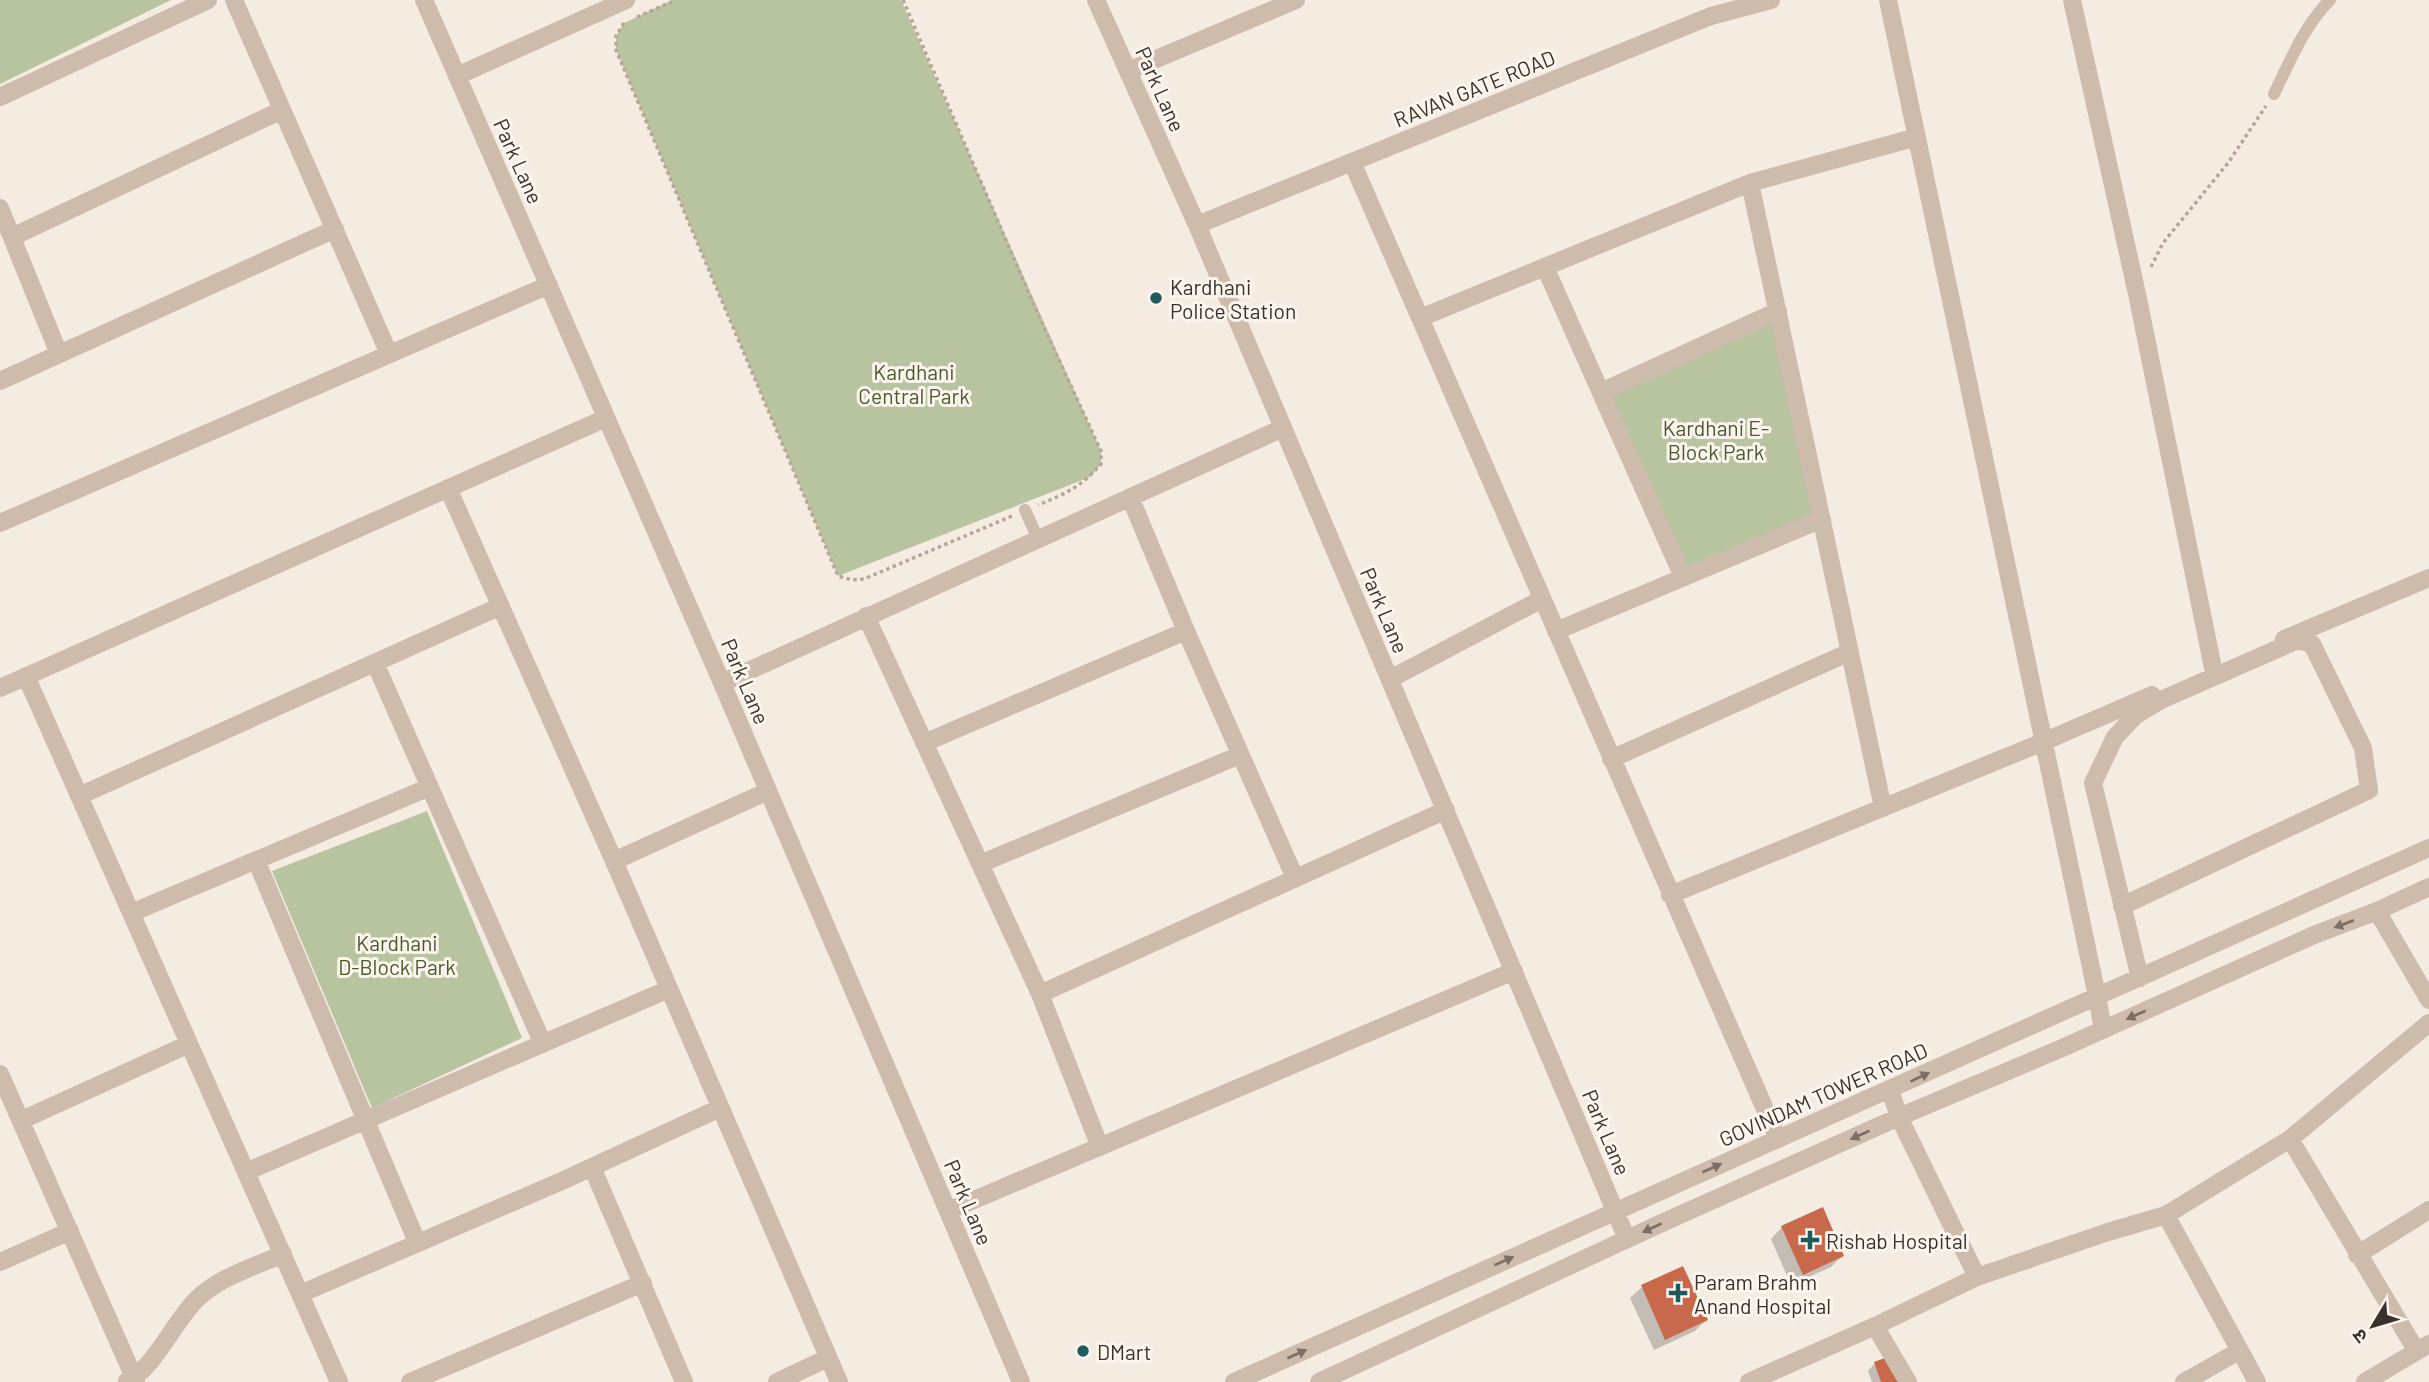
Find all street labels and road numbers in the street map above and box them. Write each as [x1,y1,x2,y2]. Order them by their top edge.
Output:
street label: Park Lane [1131,43,1191,135]
street label: RAVAN GATE ROAD [1390,44,1558,132]
street label: Park Lane [489,115,549,207]
street label: Park Lane [1356,563,1414,657]
street label: Park Lane [717,634,775,728]
street label: GOVINDAM TOWER ROAD [1715,1037,1931,1151]
street label: Park Lane [1578,1085,1636,1179]
street label: Park Lane [940,1155,998,1249]

